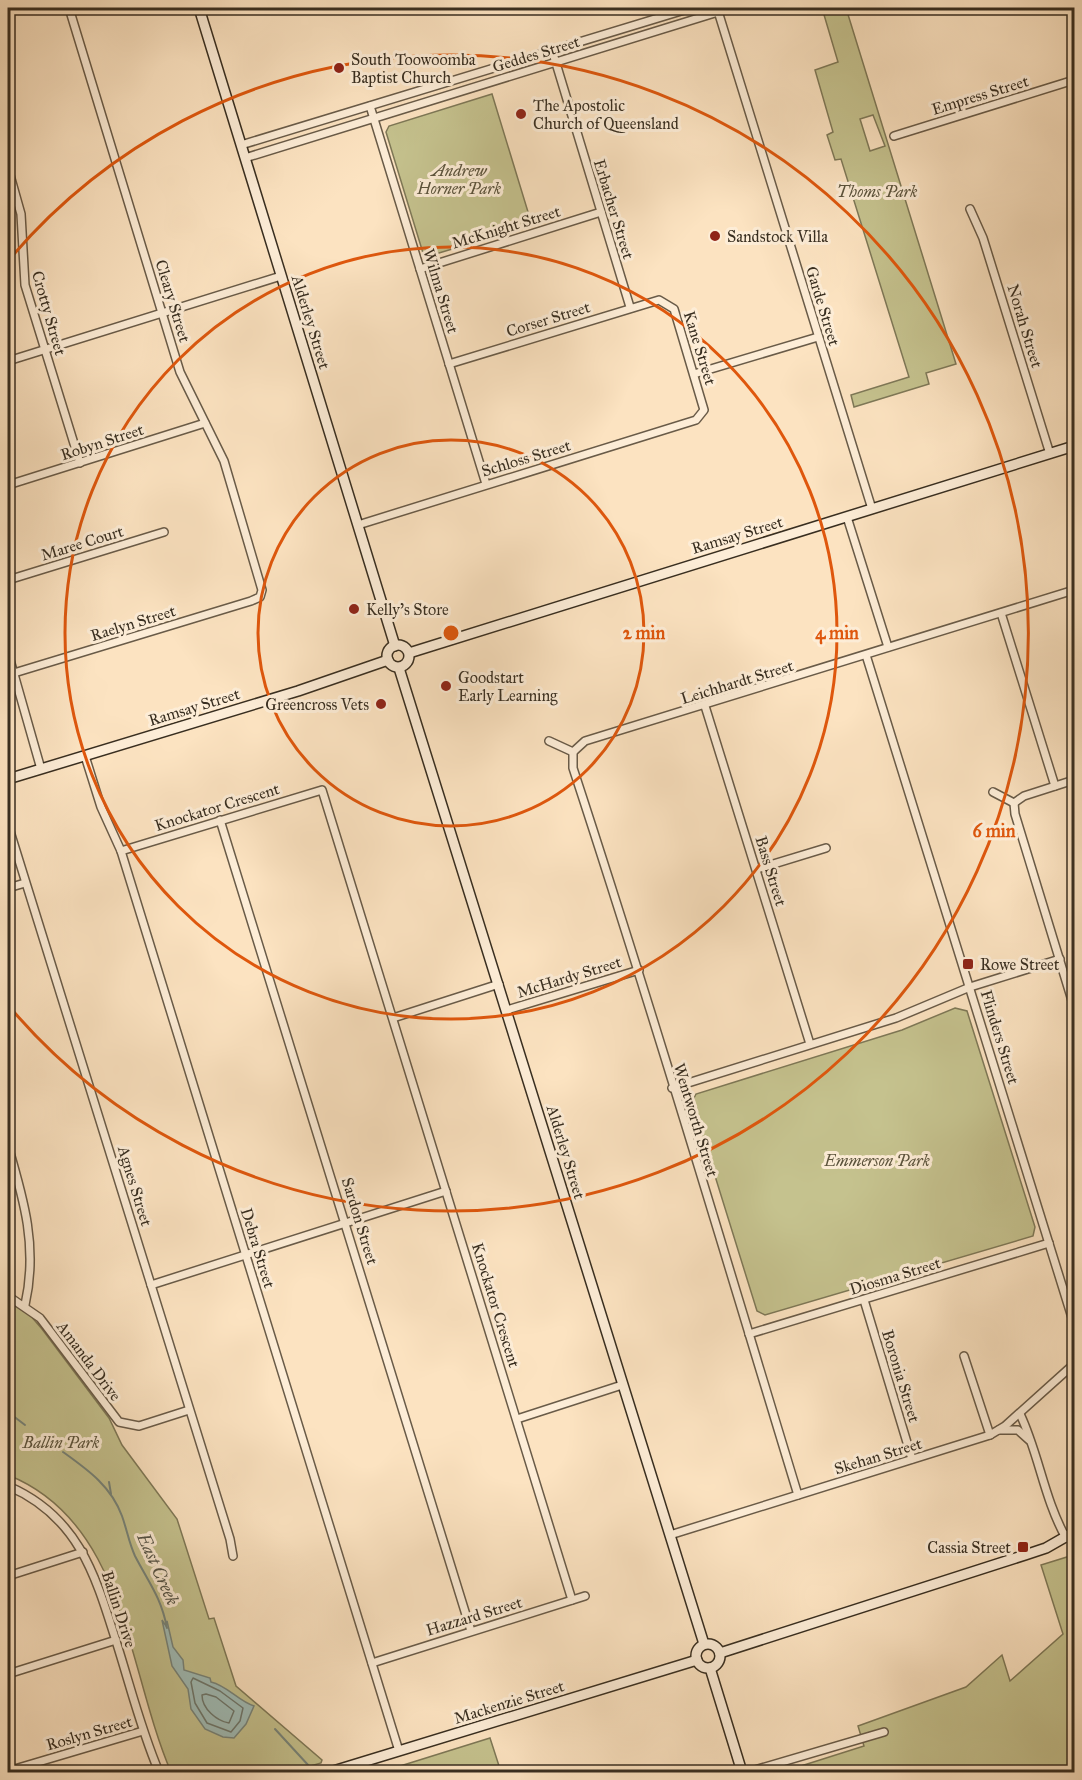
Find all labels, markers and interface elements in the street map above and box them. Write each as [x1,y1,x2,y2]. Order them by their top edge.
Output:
street label: Geddes Street [490,32,582,76]
place label: South Toowoomba Baptist Church [351,50,476,87]
marker: South Toowoomba Baptist Church [332,61,346,75]
street label: Empress Street [929,71,1031,119]
place label: The Apostolic Church of Queensland [533,96,679,133]
marker: The Apostolic Church of Queensland [514,107,528,121]
street label: Erbacher Street [590,157,638,262]
park label: Andrew Horner Park [416,161,501,198]
park label: Thoms Park [837,182,917,201]
street label: McKnight Street [449,201,563,253]
place label: Sandstock Villa [727,227,828,246]
marker: Sandstock Villa [708,229,722,243]
street label: Wilma Street [419,246,463,336]
street label: Cleary Street [151,257,195,345]
street label: Garde Street [802,264,844,348]
street label: Crotty Street [28,269,70,358]
street label: Alderley Street [287,272,334,372]
street label: Norah Street [1003,282,1047,370]
street label: Corser Street [504,297,593,341]
street label: Kane Street [680,309,720,388]
street label: Robyn Street [58,420,146,464]
street label: Schloss Street [479,435,573,481]
street label: Ramsay Street [689,512,785,558]
street label: Maree Court [38,521,126,565]
place label: Kelly's Store [366,600,449,619]
street label: Raelyn Street [88,601,178,645]
marker: Kelly's Store [347,602,361,616]
text: 2 min [623,622,666,644]
text: 4 min [815,622,859,645]
centre of rings [441,623,461,643]
street label: Leichhardt Street [678,656,796,708]
place label: Goodstart Early Learning [458,668,558,706]
marker: Goodstart Early Learning [439,679,453,693]
street label: Ramsay Street [146,684,242,730]
place label: Greencross Vets [265,695,369,714]
marker: Greencross Vets [374,697,388,711]
street label: Knockator Crescent [152,779,282,835]
text: 6 min [973,820,1016,842]
street label: Bass Street [751,834,791,909]
street label: McHardy Street [515,952,624,1002]
place label: Rowe Street [980,955,1060,974]
marker: Rowe Street [961,957,975,971]
street label: Flinders Street [977,988,1023,1087]
street label: Wentworth Street [670,1061,722,1179]
street label: Alderley Street [542,1102,589,1202]
street label: Agnes Street [113,1143,156,1229]
park label: Emmerson Park [823,1151,930,1170]
street label: Sardon Street [338,1175,382,1267]
street label: Debra Street [237,1206,279,1291]
street label: Knockator Crescent [468,1240,524,1370]
street label: Diosma Street [847,1253,943,1299]
street label: Amanda Drive [52,1317,125,1405]
street label: Boronia Street [878,1327,924,1425]
park label: Ballin Park [22,1433,99,1452]
street label: Skehan Street [832,1434,924,1478]
water label: East Creek [132,1528,184,1609]
place label: Cassia Street [927,1538,1011,1557]
marker: Cassia Street [1016,1540,1030,1554]
street label: Ballin Drive [98,1568,140,1650]
street label: Hazzard Street [424,1592,525,1640]
street label: Mackenzie Street [452,1676,567,1728]
street label: Roslyn Street [44,1712,135,1754]

